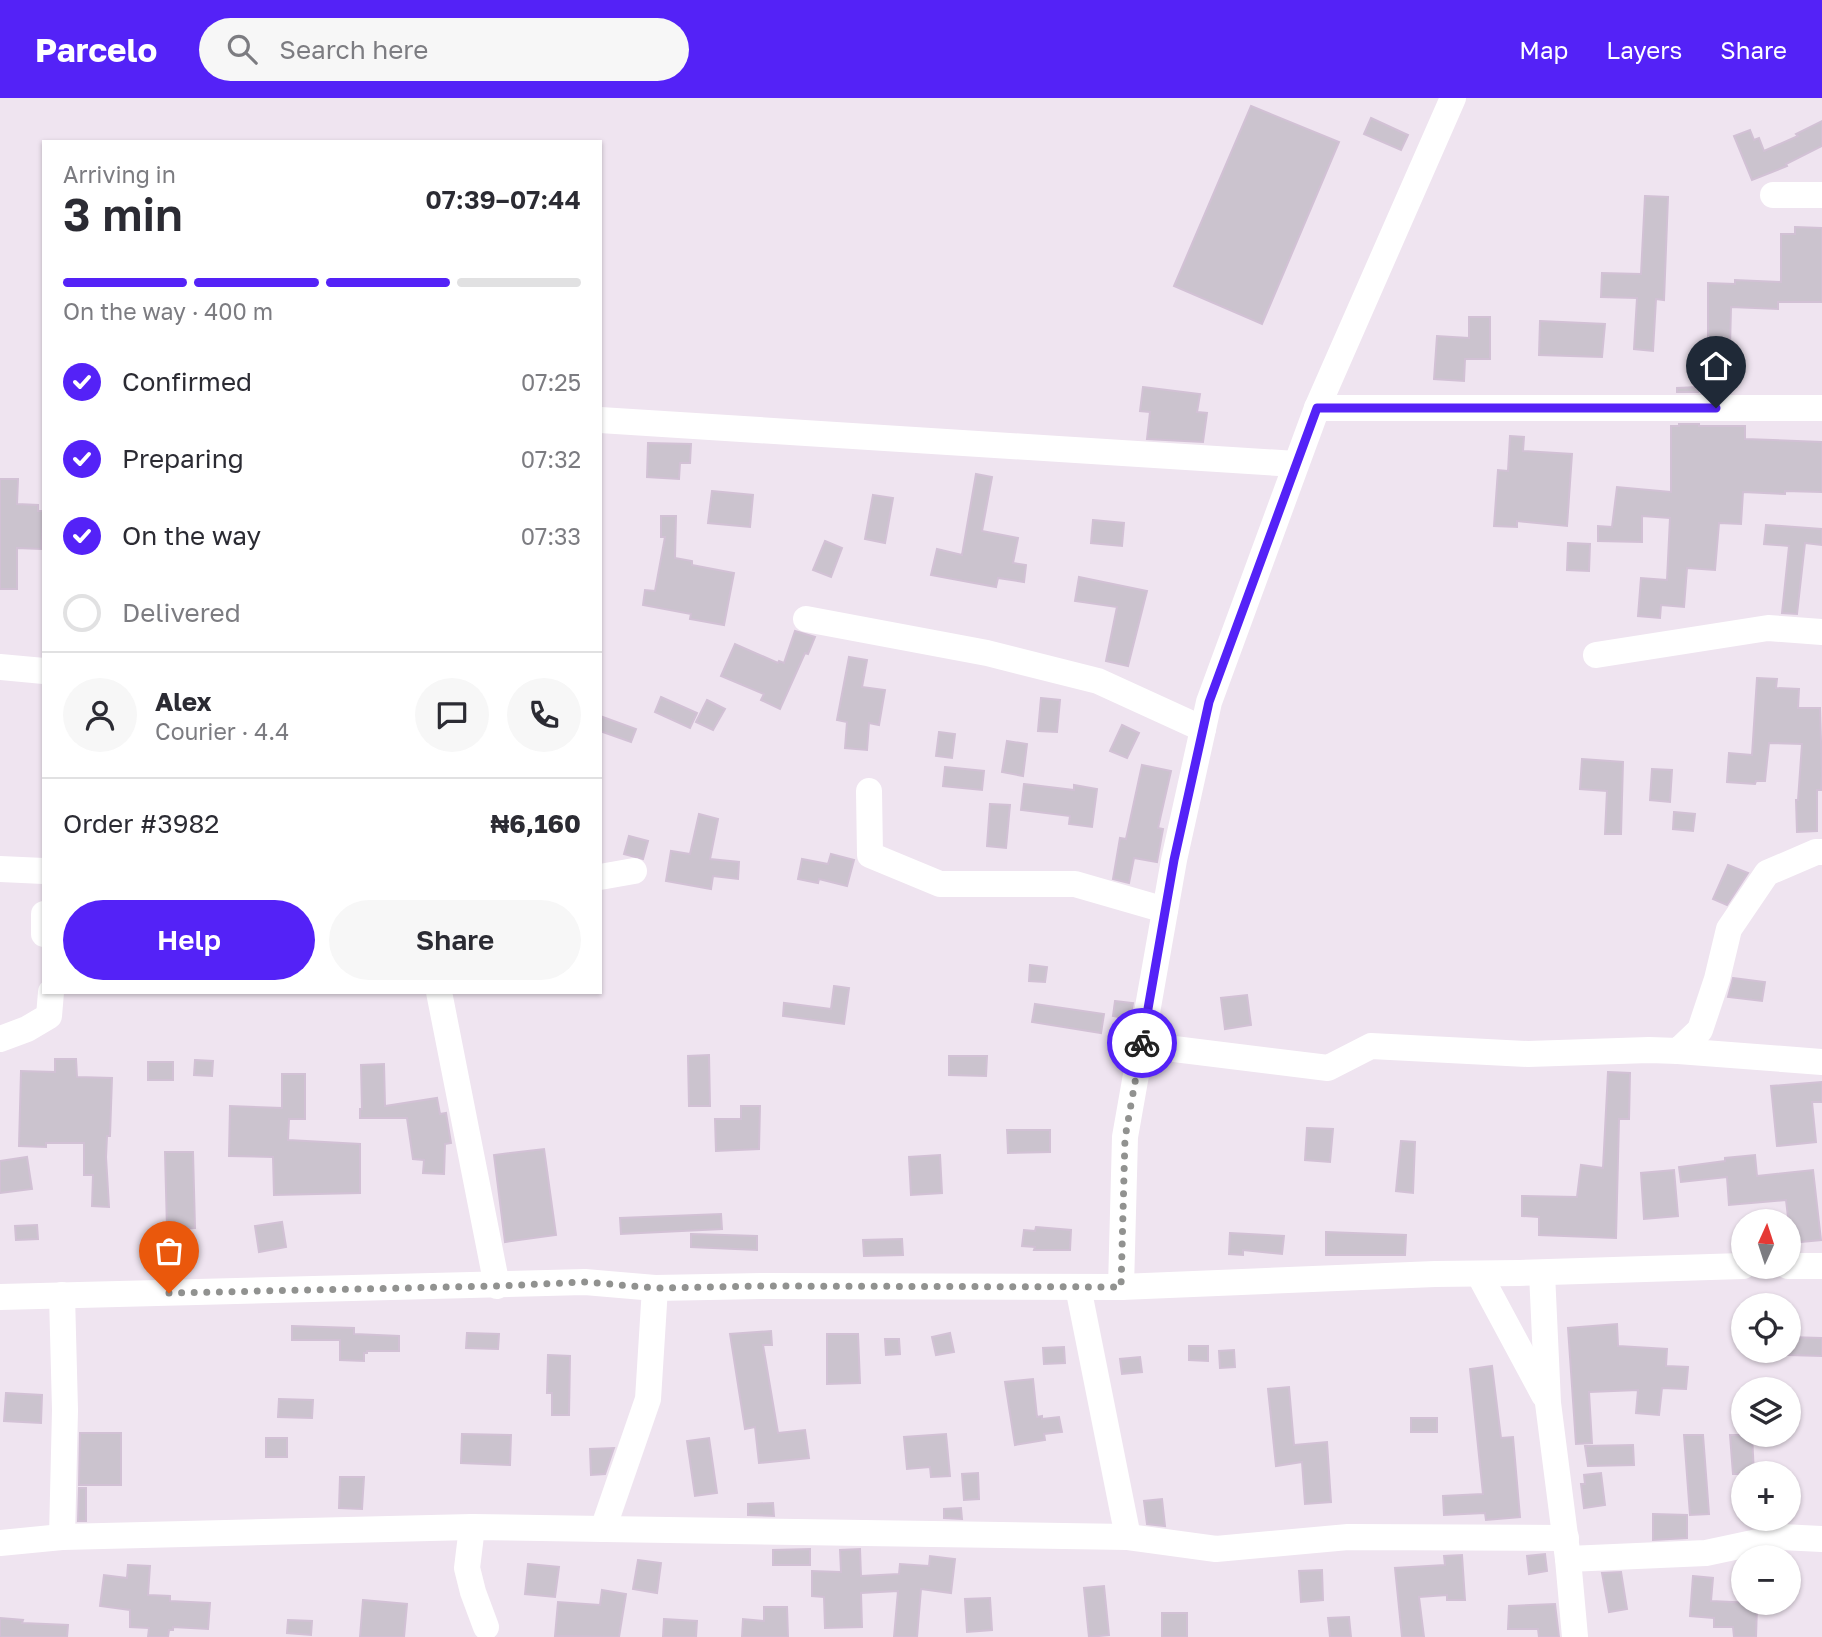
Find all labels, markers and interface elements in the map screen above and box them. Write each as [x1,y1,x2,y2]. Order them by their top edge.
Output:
search box [199,18,689,81]
text: Parcelo [35,30,157,69]
icon: search [223,30,261,68]
text: Search here [279,34,428,65]
text: Map [1519,35,1568,64]
text: Layers [1606,35,1682,64]
text: Share [1720,35,1787,64]
text: Arriving in [63,160,176,188]
text: 07:39–07:44 [425,184,581,215]
text: 3 min [63,186,183,241]
text: On the way · 400 m [63,297,273,325]
pin [1686,336,1746,408]
icon: home [1697,347,1735,385]
icon: check [63,363,101,401]
text: Confirmed [122,366,252,397]
text: 07:25 [521,368,581,396]
icon: check [63,440,101,478]
text: Preparing [122,443,244,474]
text: 07:32 [521,445,581,473]
icon: check [63,517,101,555]
text: On the way [122,520,261,551]
text: 07:33 [521,522,581,550]
text: Delivered [122,597,241,628]
button: person [63,678,137,752]
button: chat [415,678,489,752]
button: phone [507,678,581,752]
text: Alex [155,686,212,717]
text: Courier · 4.4 [155,717,289,745]
text: Order #3982 [63,808,219,839]
text: ₦6,160 [491,808,581,839]
button: Help [63,900,315,980]
button: Share [329,900,581,980]
courier [1107,1008,1177,1078]
icon: bike [1123,1024,1161,1062]
north arrow [1731,1209,1801,1279]
map controls [1731,1209,1801,1615]
pin [139,1221,199,1293]
icon: bag [150,1232,188,1270]
button: locate [1731,1293,1801,1363]
button: layers [1731,1377,1801,1447]
button: + [1731,1461,1801,1531]
button: − [1731,1545,1801,1615]

